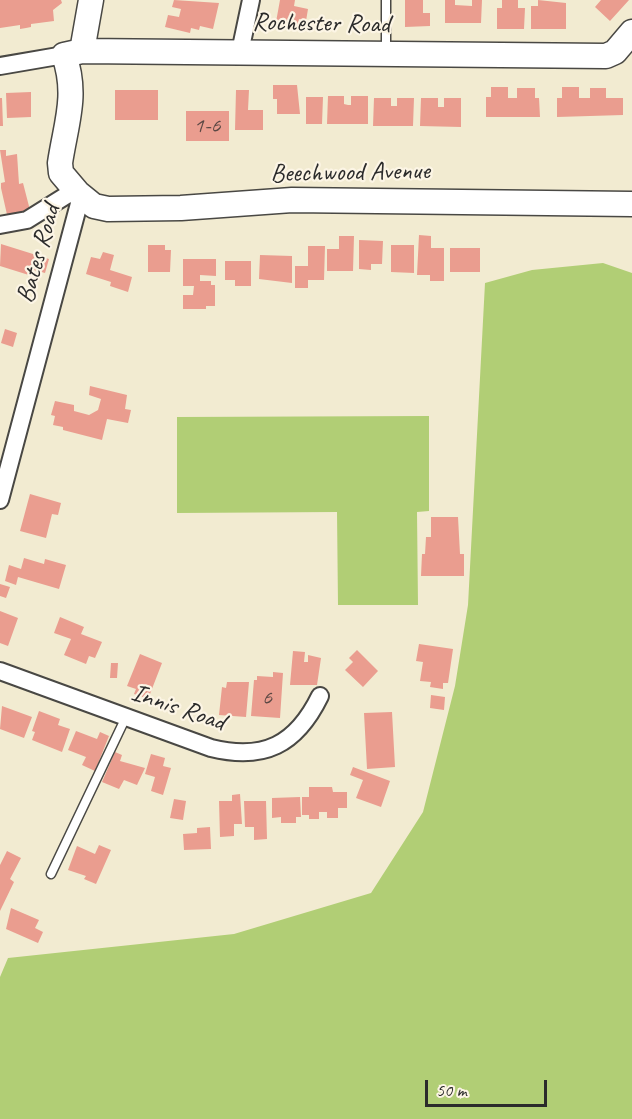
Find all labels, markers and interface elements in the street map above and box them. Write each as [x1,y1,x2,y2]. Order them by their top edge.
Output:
street label: Rochester Road [252,7,390,41]
house number: 1-6 [194,113,220,139]
street label: Beechwood Avenue [270,156,430,190]
street label: Bates Road [10,201,68,307]
street label: Innis Road [127,677,229,739]
house number: 6 [262,685,272,711]
scale bar [428,1068,550,1106]
text: 50 m [436,1079,467,1101]

